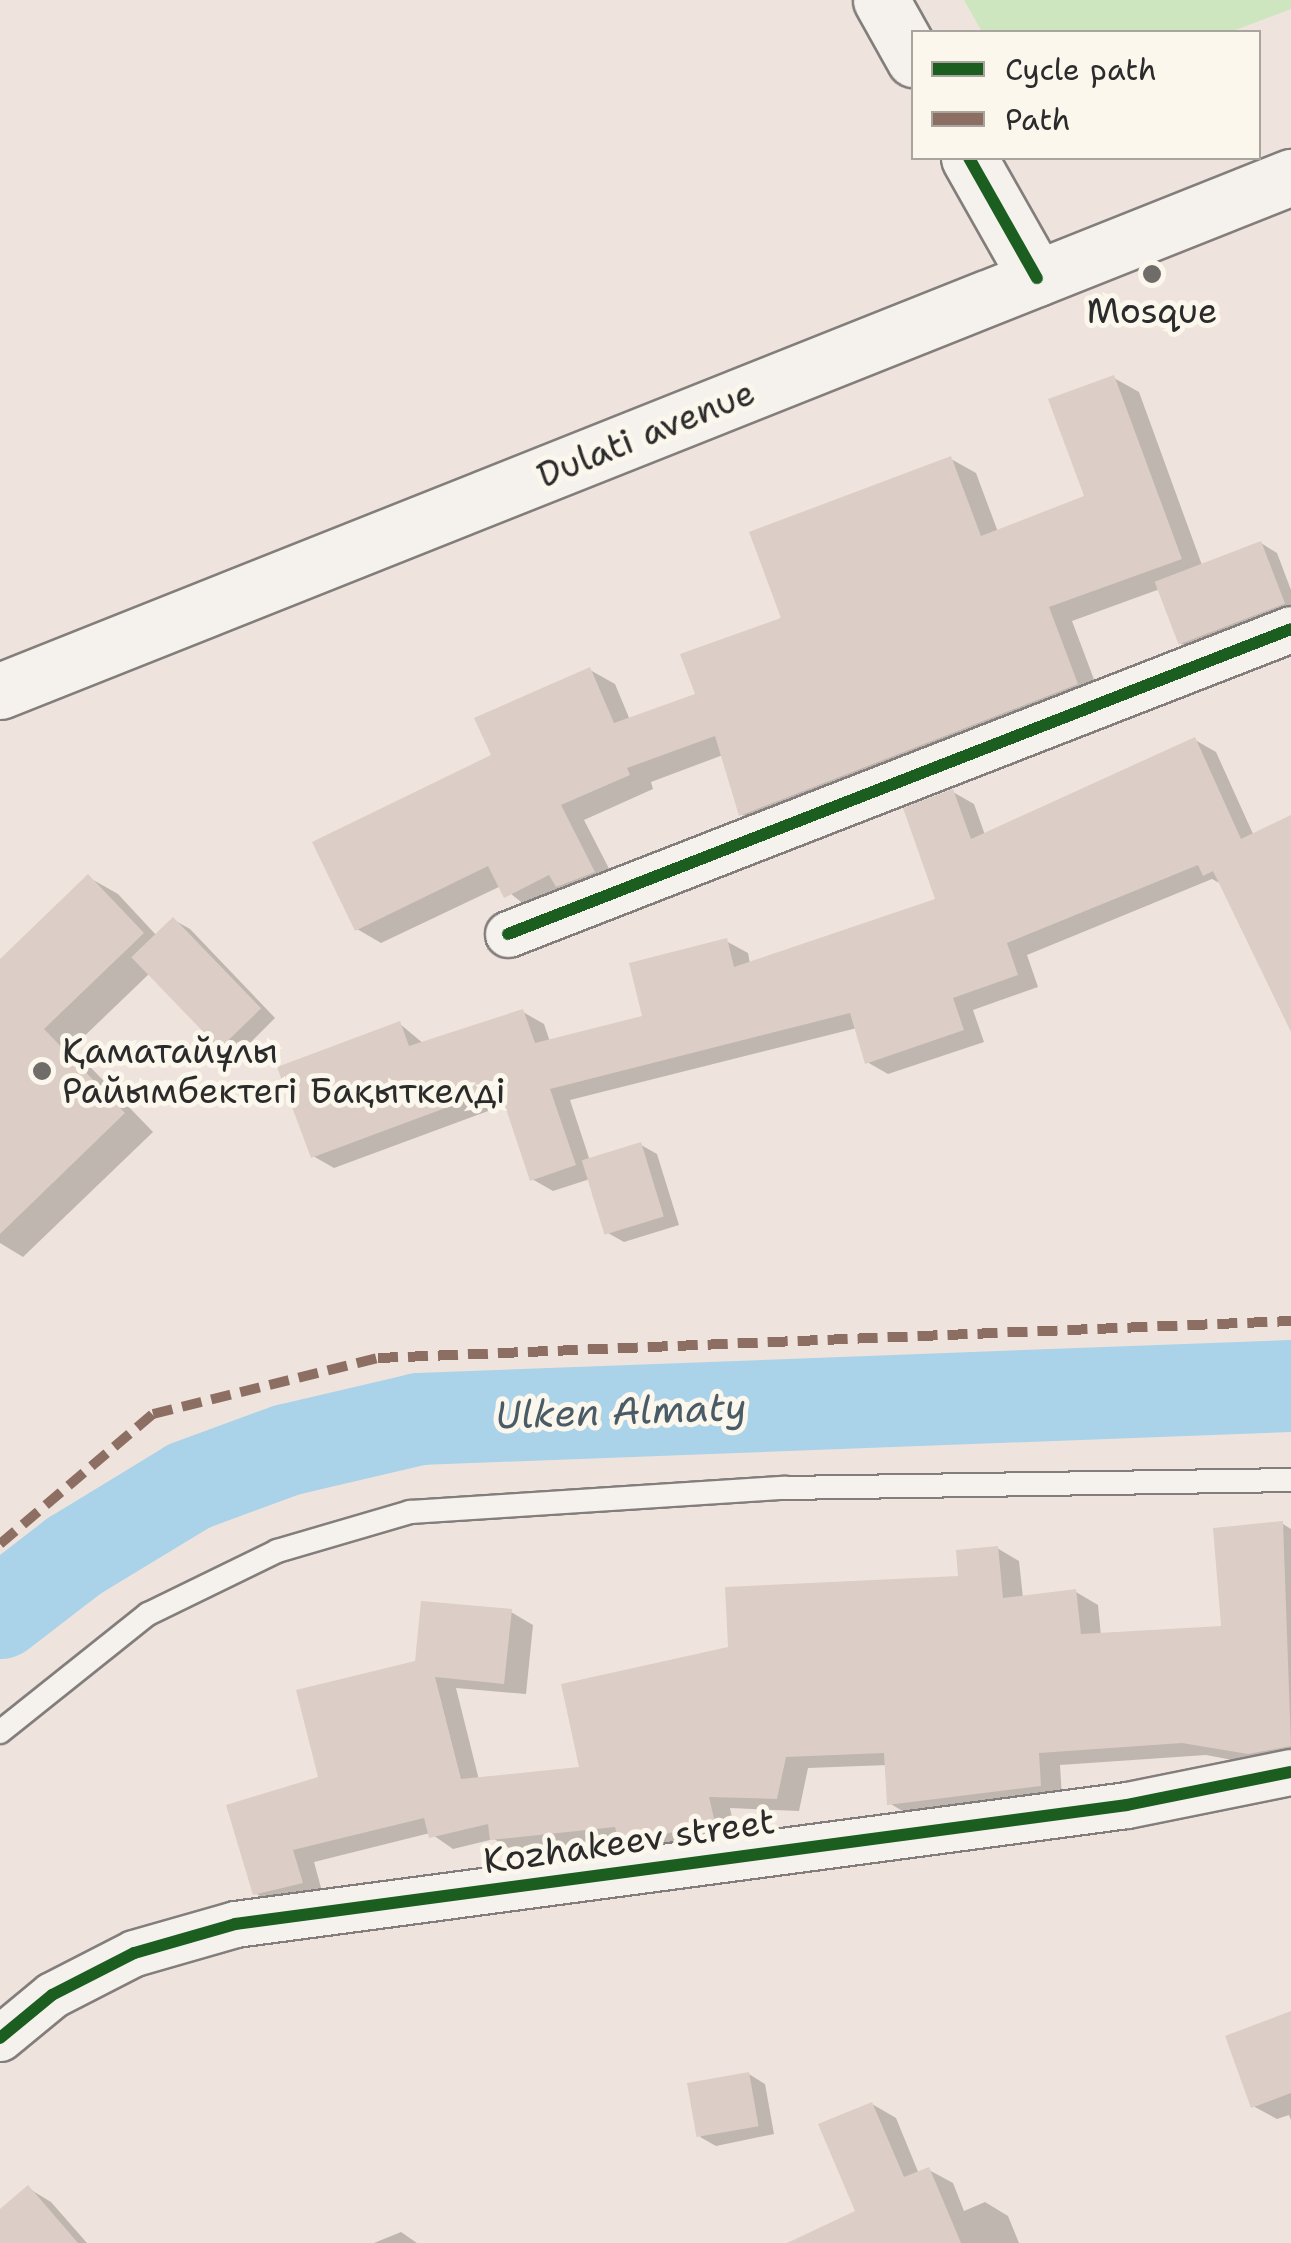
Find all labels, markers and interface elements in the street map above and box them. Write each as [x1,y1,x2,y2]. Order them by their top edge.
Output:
legend [911,30,1261,160]
text: Cycle path [1005,49,1157,90]
text: Path [1005,99,1071,140]
marker: Mosque [1141,263,1163,285]
place label: Mosque [1086,290,1218,332]
street label: Dulati avenue [531,371,761,497]
place label: Қаматайұлы Райымбектегі Бақыткелді [62,1030,506,1112]
marker: Қаматайұлы Райымбектегі Бақыткелді [31,1060,53,1082]
water label: Ulken Almaty [495,1384,747,1438]
street label: Kozhakeev street [481,1800,777,1882]

